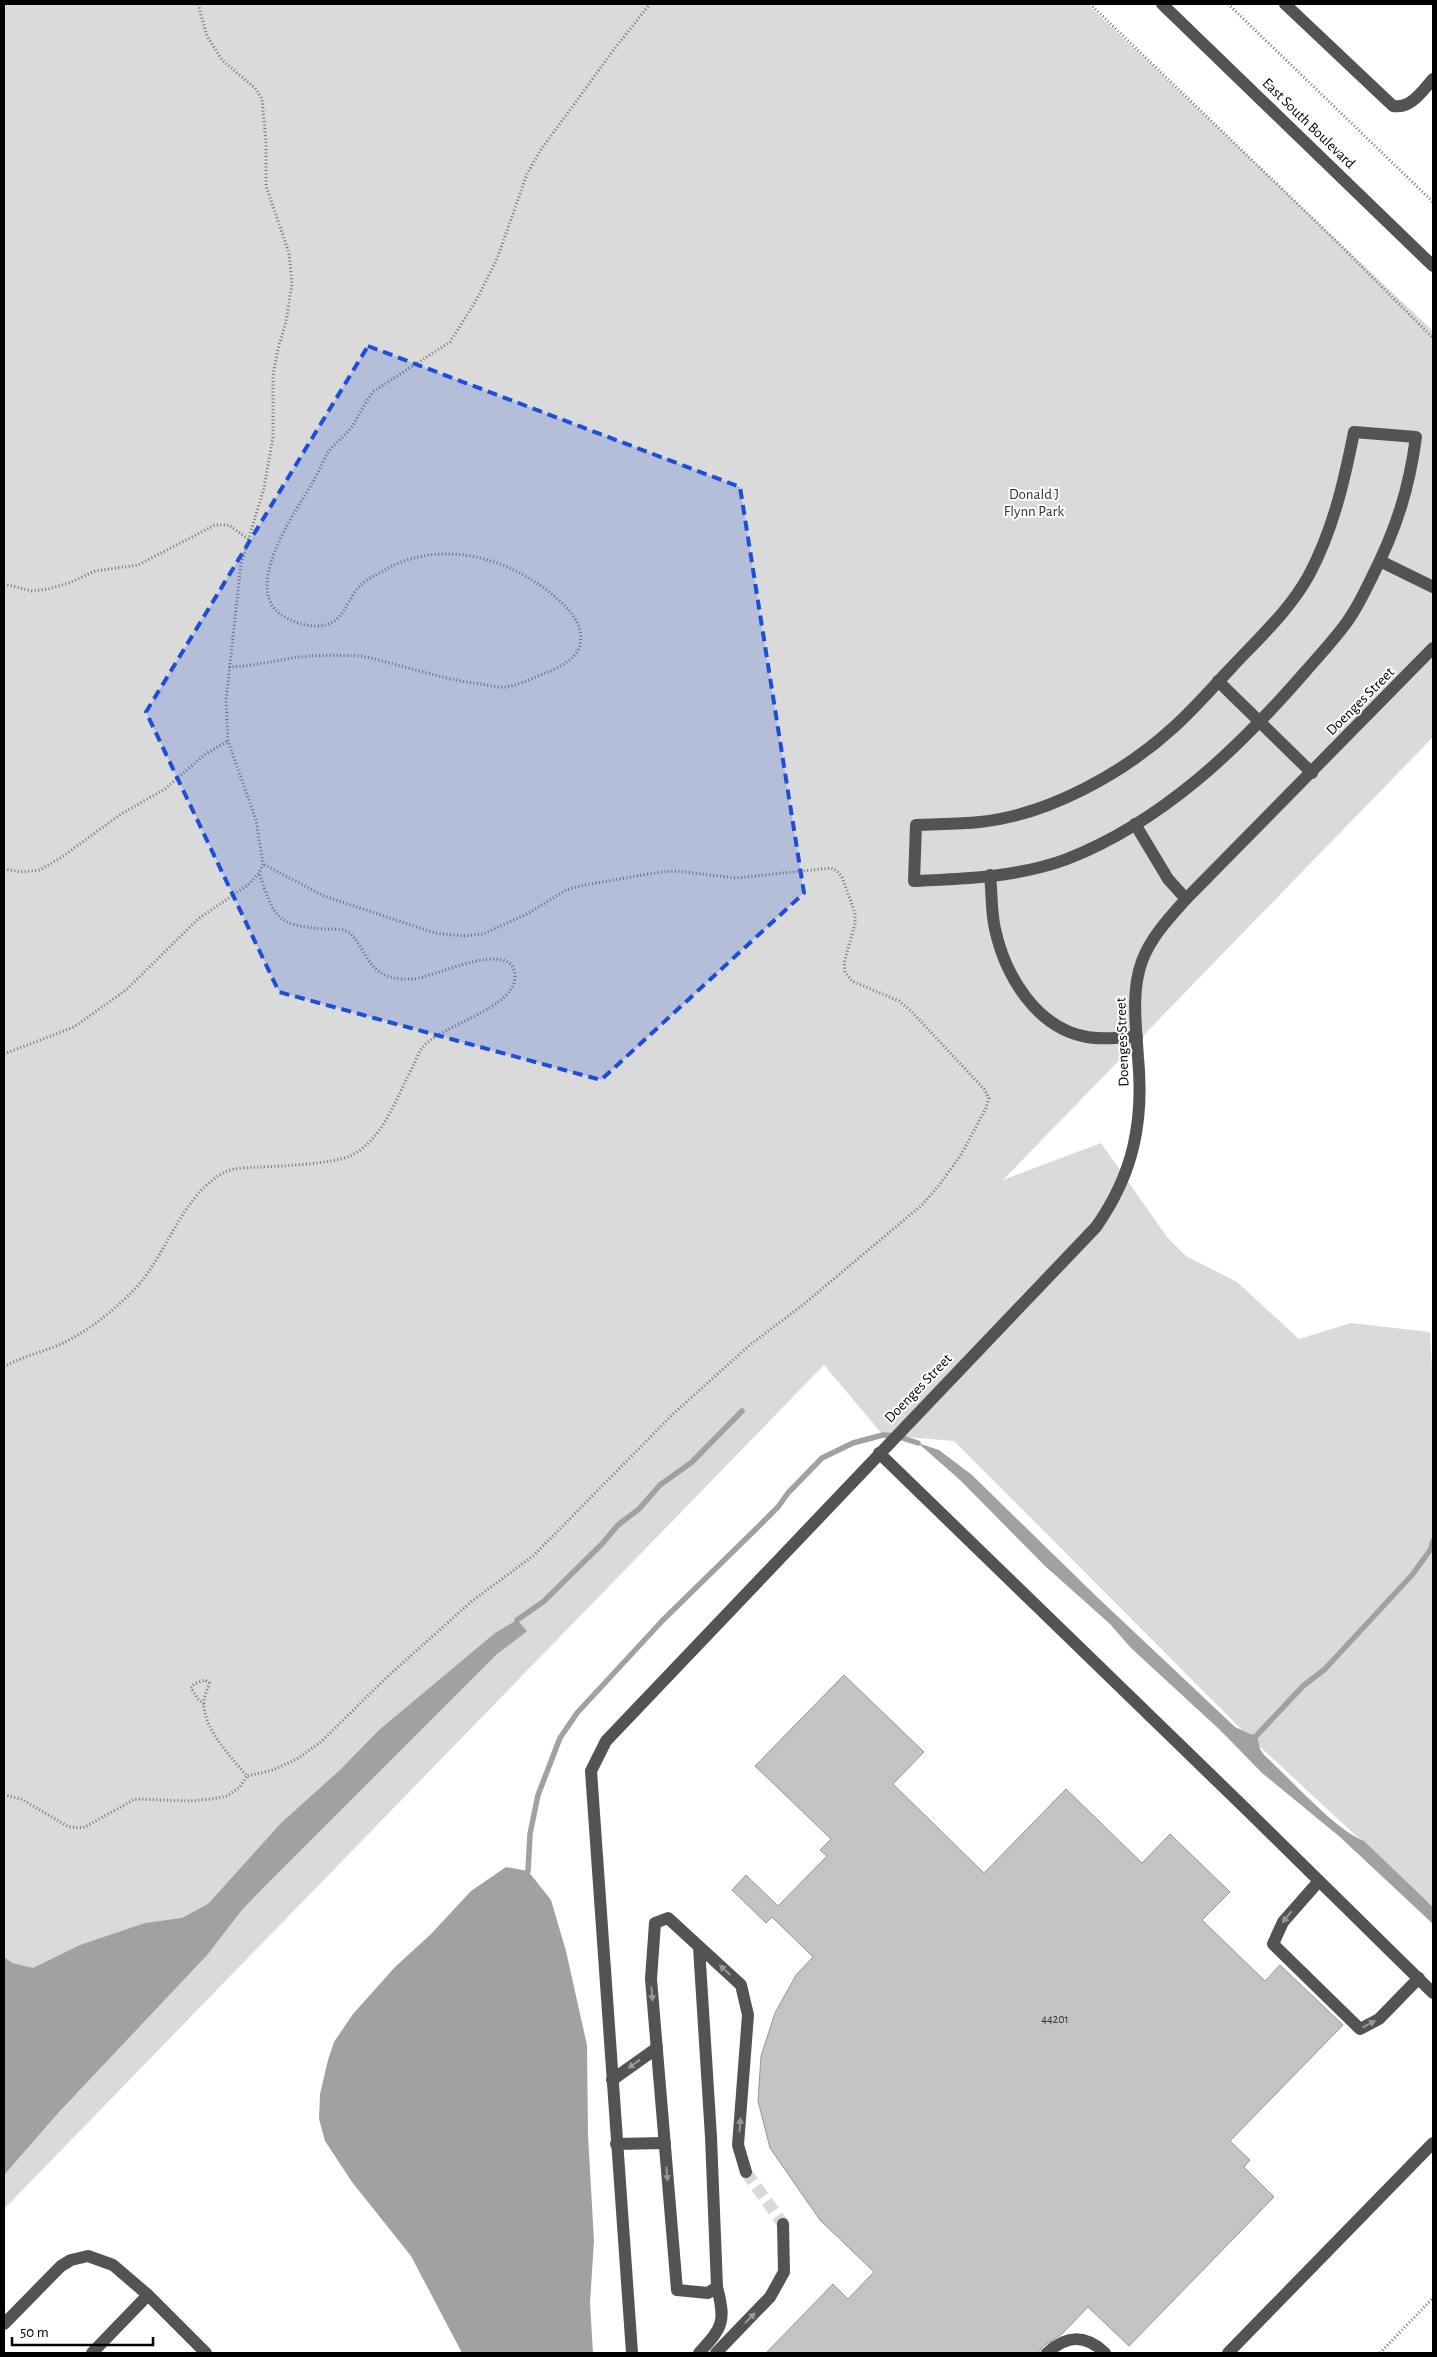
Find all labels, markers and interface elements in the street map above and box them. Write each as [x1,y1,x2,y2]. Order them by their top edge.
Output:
street label: East South Boulevard [1259,75,1358,171]
park label: Donald J Flynn Park [1004,487,1064,519]
street label: Doenges Street [1323,664,1397,738]
street label: Doenges Street [1113,997,1132,1087]
street label: Doenges Street [882,1351,955,1426]
one-way arrow [1282,1911,1293,1924]
one-way arrow [720,1964,732,1976]
one-way arrow [649,1986,657,2002]
house number: 44201 [1041,2013,1069,2025]
one-way arrow [1362,2020,1375,2029]
one-way arrow [627,2059,641,2069]
one-way arrow [736,2116,744,2132]
one-way arrow [664,2166,672,2182]
one-way arrow [744,2312,756,2324]
scale bar [12,2314,154,2346]
text: 50 m [20,2325,49,2340]

